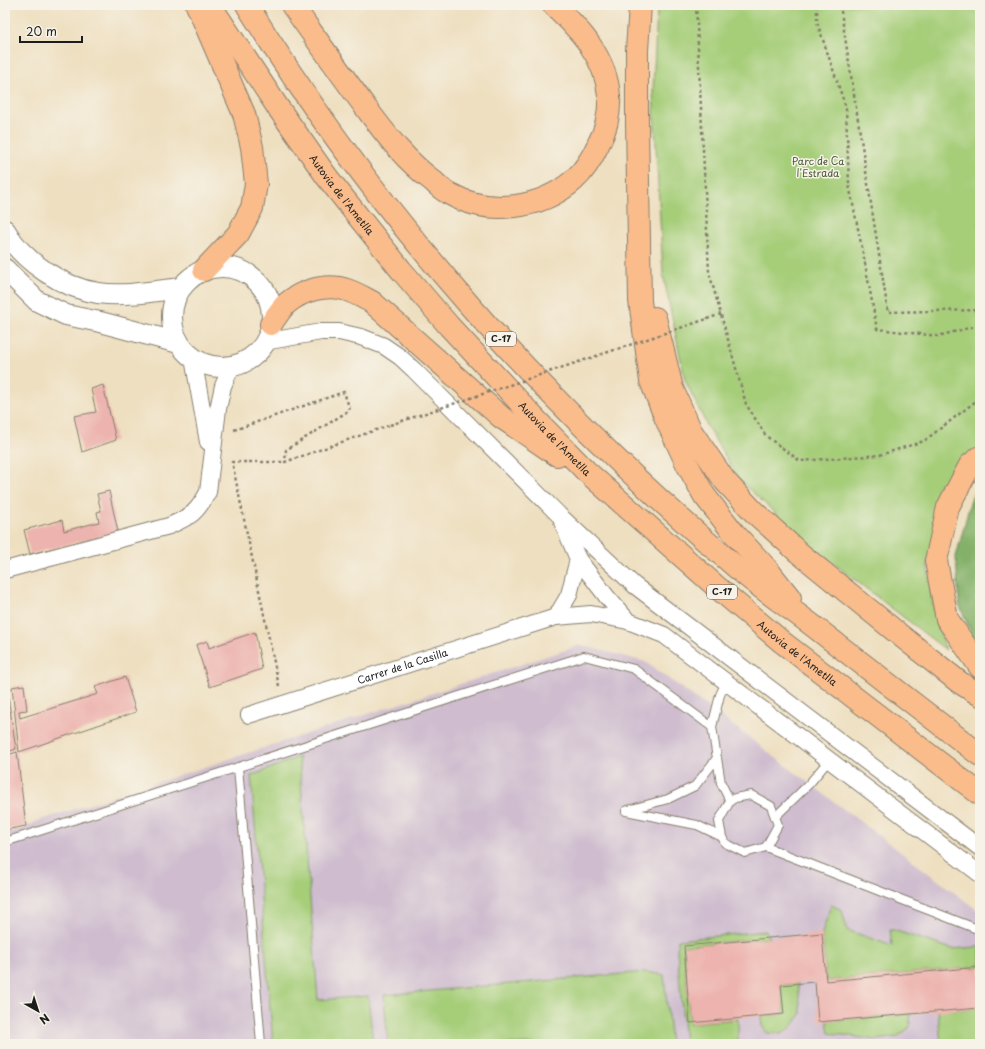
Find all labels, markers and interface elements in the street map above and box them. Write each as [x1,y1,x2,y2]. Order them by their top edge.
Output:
scale bar [20,18,82,44]
text: 20 m [26,22,57,40]
street label: Autovia de l'Ametlla [306,151,378,238]
park label: Parc de Ca l'Estrada [792,153,844,180]
road number: C-17 [486,332,516,346]
street label: Autovia de l'Ametlla [515,398,595,479]
road number: C-17 [707,585,737,599]
street label: Autovia de l'Ametlla [754,616,841,689]
street label: Carrer de la Casilla [355,644,450,687]
north arrow [18,991,58,1031]
text: N [36,1010,53,1029]

